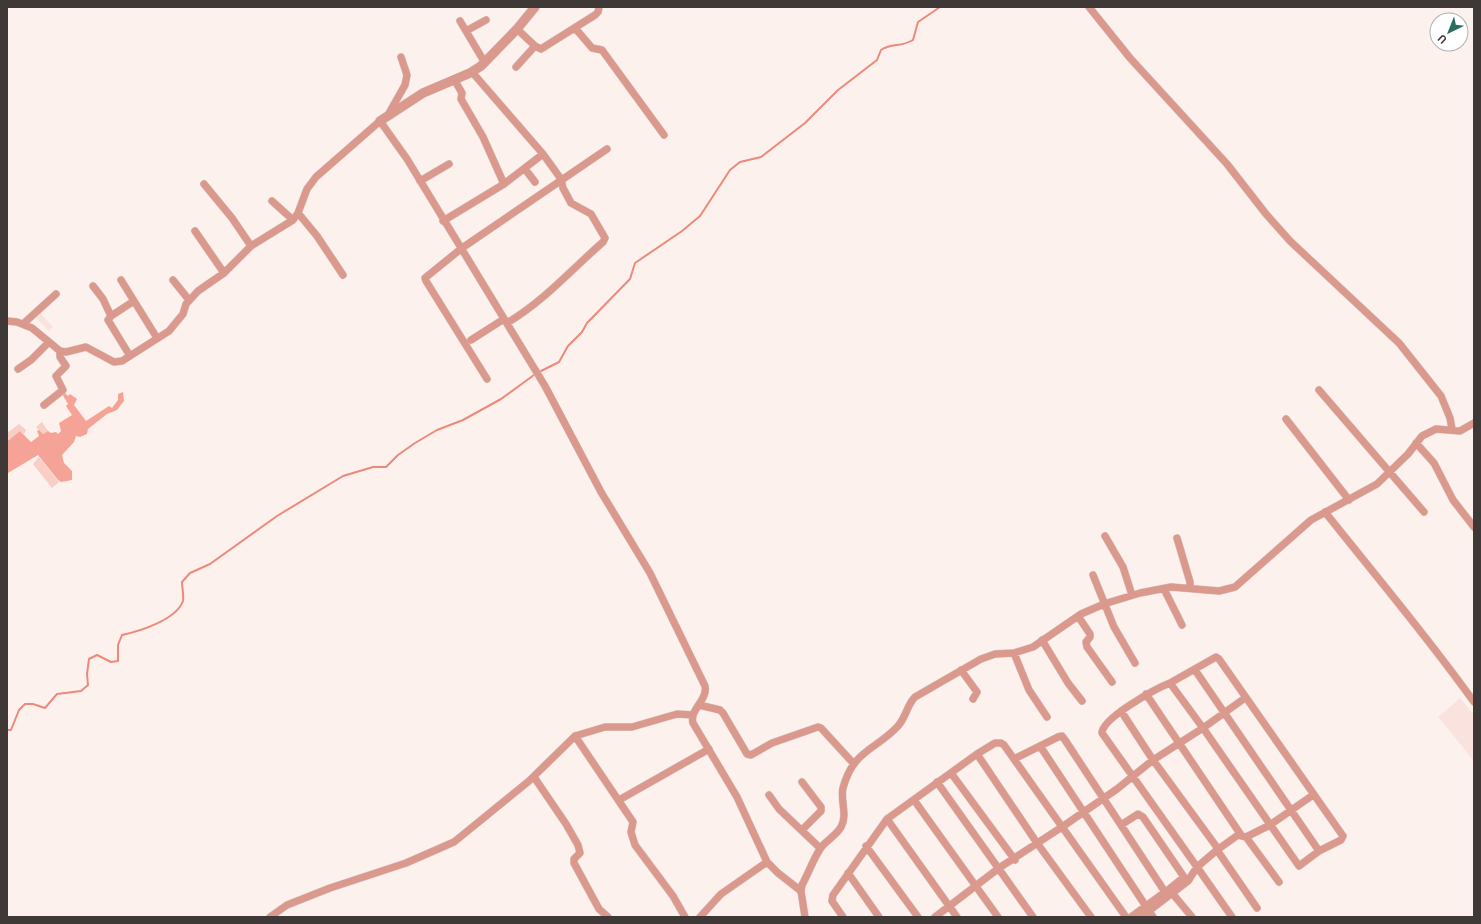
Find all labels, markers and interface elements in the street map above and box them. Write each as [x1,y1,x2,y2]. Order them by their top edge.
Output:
north arrow [1429,12,1469,52]
text: U [1435,32,1450,46]

